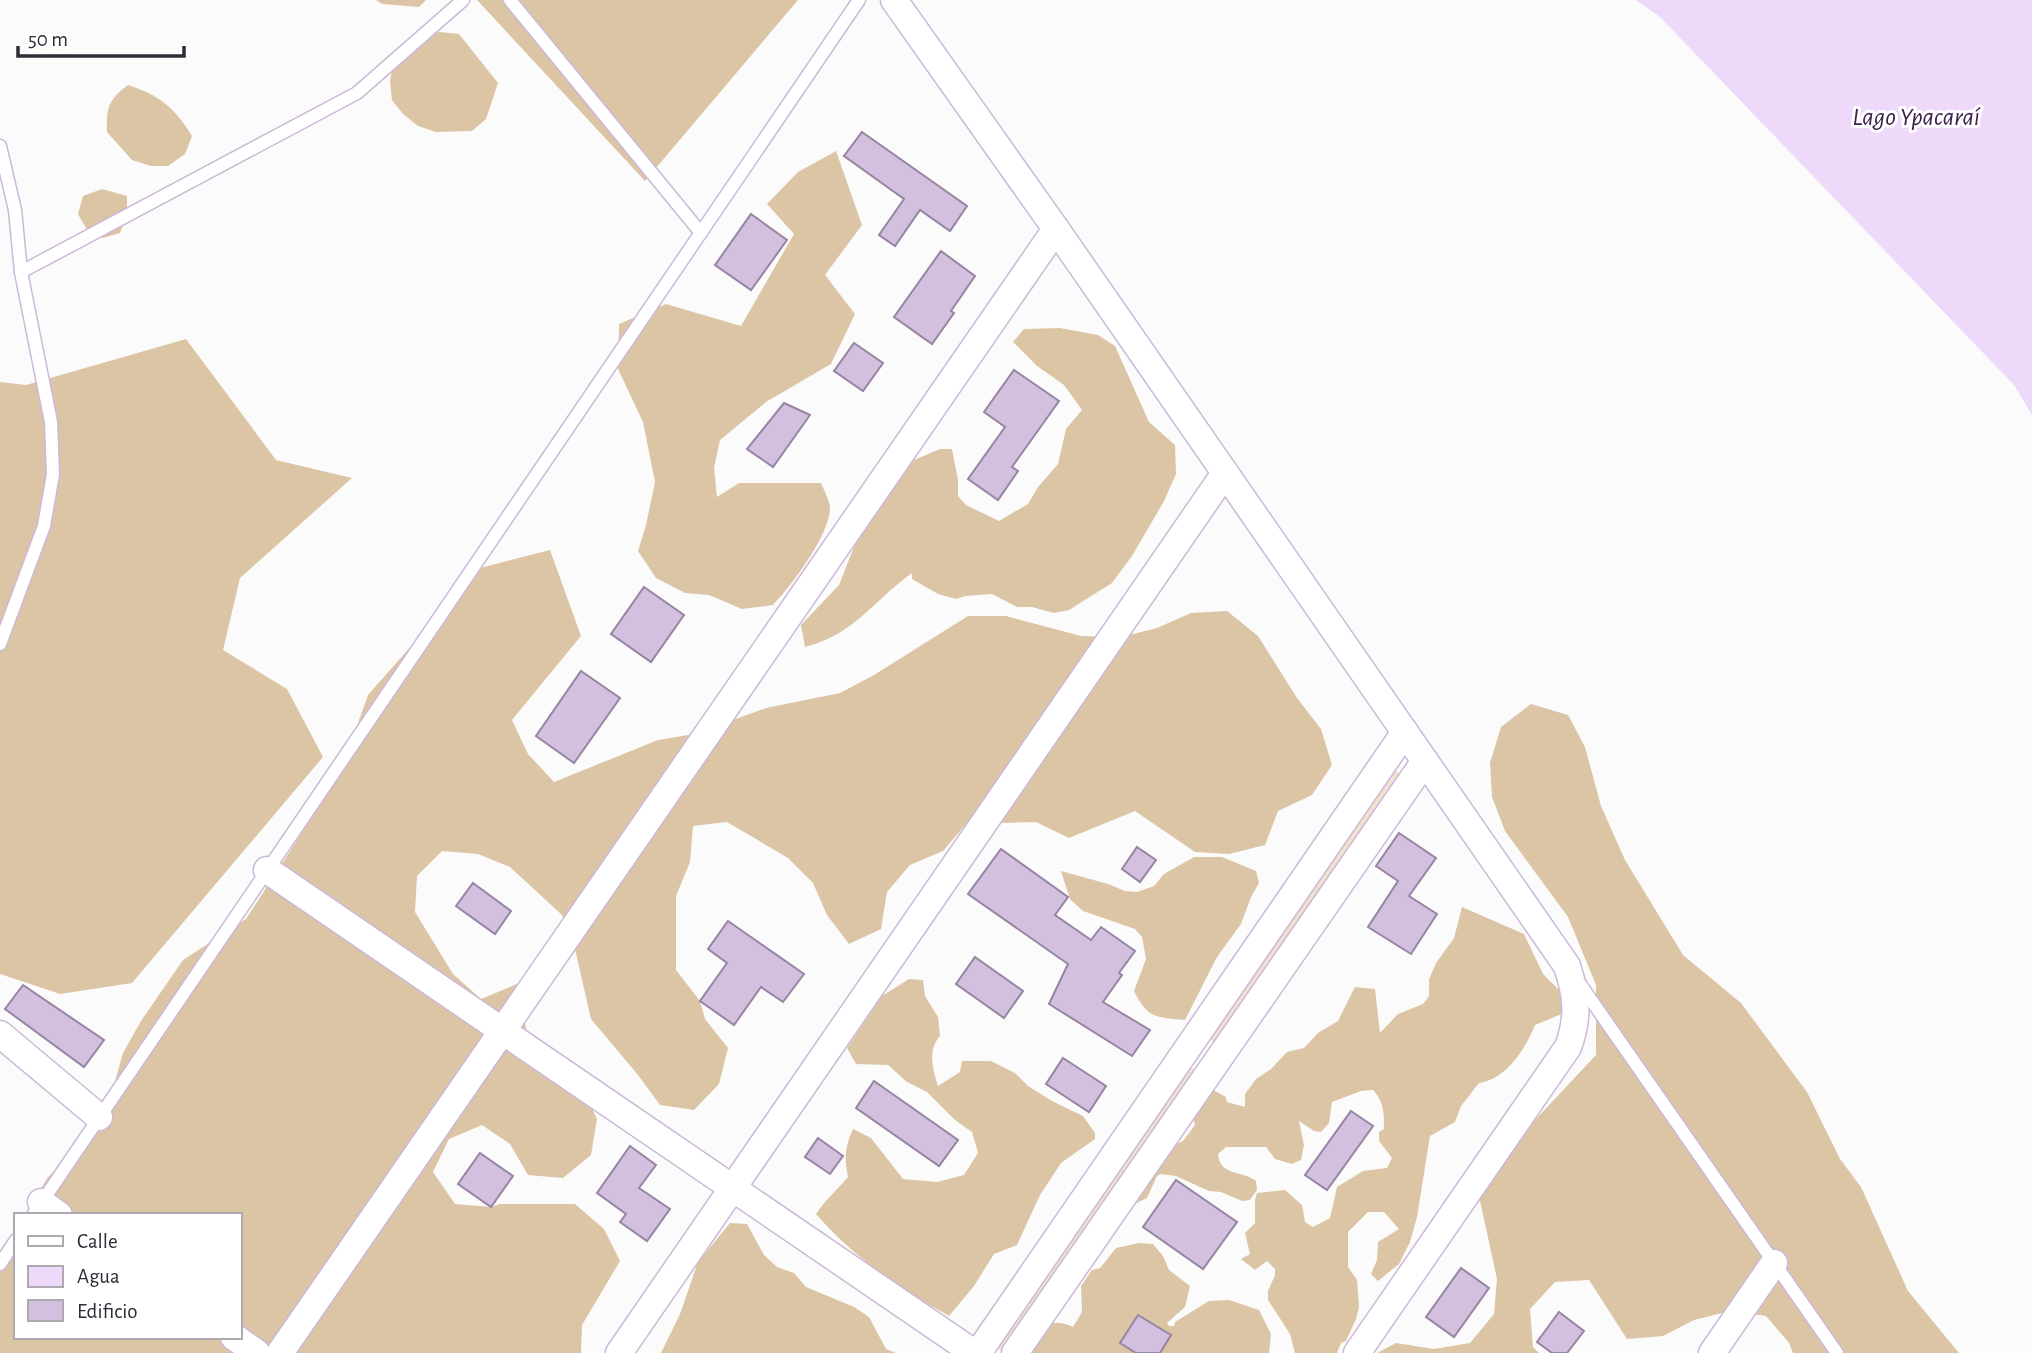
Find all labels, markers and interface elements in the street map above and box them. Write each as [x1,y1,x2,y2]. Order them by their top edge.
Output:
scale bar [18,14,184,58]
text: 50 m [28,29,68,50]
water label: Lago Ypacaraí [1852,104,1981,130]
legend [14,1213,242,1339]
text: Calle [77,1231,118,1252]
text: Agua [77,1266,120,1287]
text: Edificio [77,1301,138,1322]

